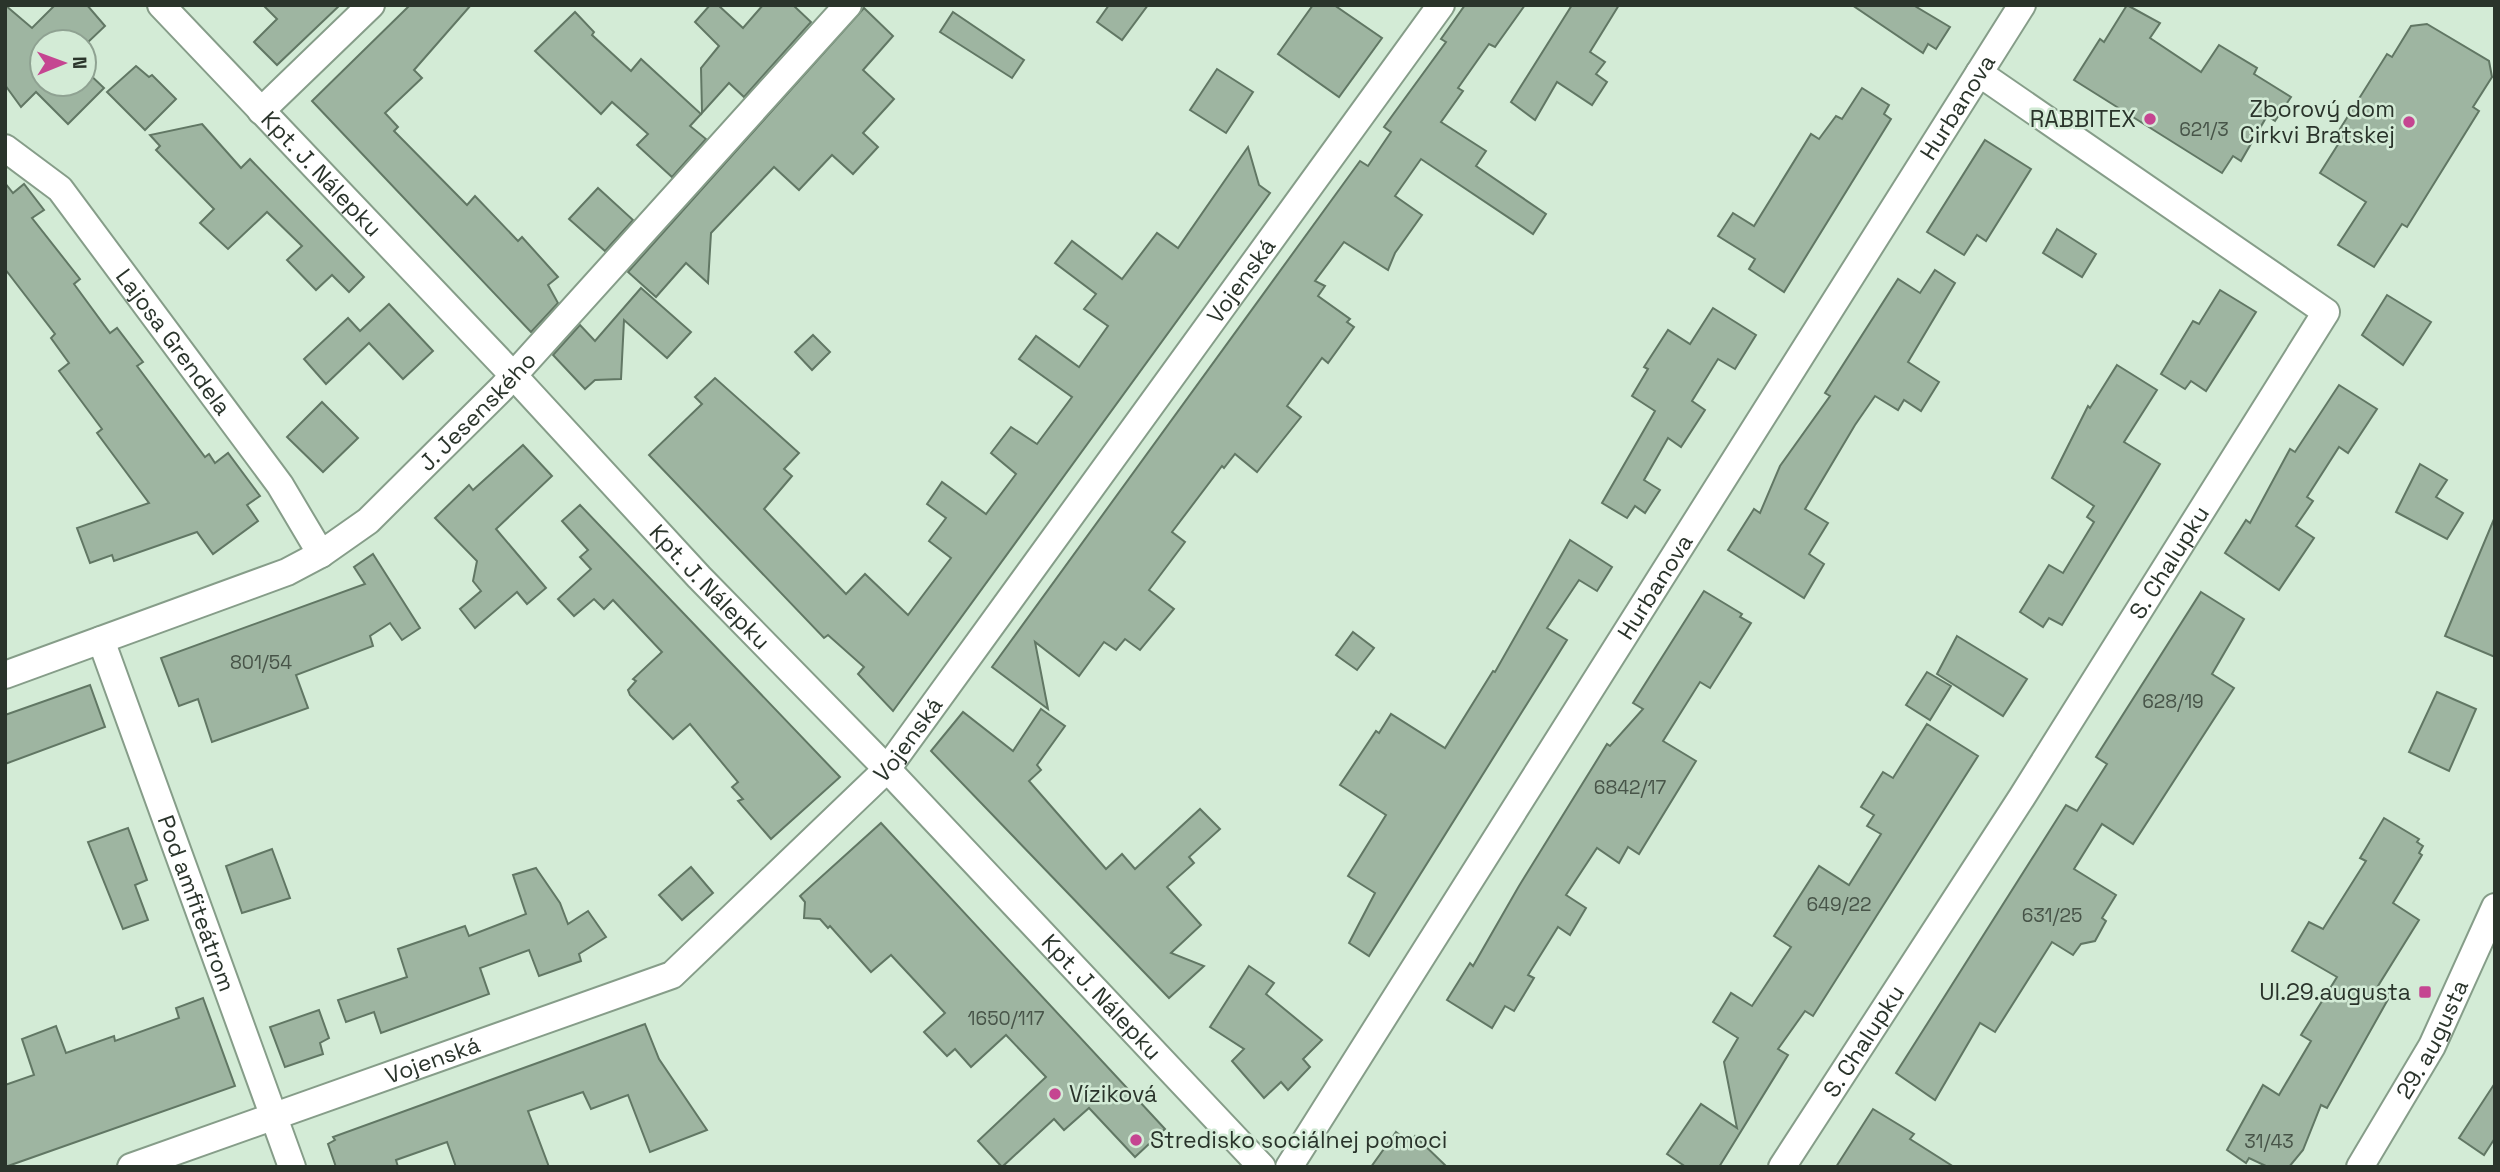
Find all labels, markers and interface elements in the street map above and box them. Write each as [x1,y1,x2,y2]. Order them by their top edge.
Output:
north arrow [28,28,98,98]
street label: Hurbanova [1913,49,2002,166]
text: N [67,56,92,69]
place label: Zborový dom Cirkvi Bratskej [2240,94,2395,150]
place label: RABBITEX [2030,104,2136,134]
street label: Kpt. J. Nálepku [255,105,388,243]
marker: RABBITEX [2142,111,2158,127]
marker: Zborový dom Cirkvi Bratskej [2401,114,2417,130]
house number: 621/3 [2179,117,2229,142]
street label: Vojenská [1200,232,1282,329]
street label: Lajosa Grendela [109,262,238,421]
street label: J. Jesenského [412,345,543,477]
street label: S. Chalupku [2122,500,2216,625]
street label: Kpt. J. Nálepku [643,518,777,656]
street label: Hurbanova [1611,528,1699,645]
house number: 801/54 [230,650,292,675]
house number: 628/19 [2142,689,2204,714]
street label: Vojenská [867,691,949,789]
house number: 6842/17 [1594,775,1667,800]
street label: Pod amfiteátrom [151,811,242,996]
house number: 649/22 [1806,892,1872,917]
house number: 631/25 [2022,903,2082,928]
street label: Kpt. J. Nálepku [1035,927,1168,1066]
street label: 29. augusta [2389,975,2475,1104]
place label: Ul.29.augusta [2259,977,2411,1007]
street label: S. Chalupku [1816,979,1911,1103]
marker: Ul.29.augusta [2417,984,2433,1000]
house number: 1650/117 [968,1006,1045,1031]
street label: Vojenská [381,1029,484,1091]
place label: Víziková [1069,1079,1157,1109]
marker: Víziková [1047,1086,1063,1102]
place label: Stredisko sociálnej pomoci [1150,1125,1447,1155]
house number: 31/43 [2244,1129,2294,1154]
marker: Stredisko sociálnej pomoci [1128,1132,1144,1148]

